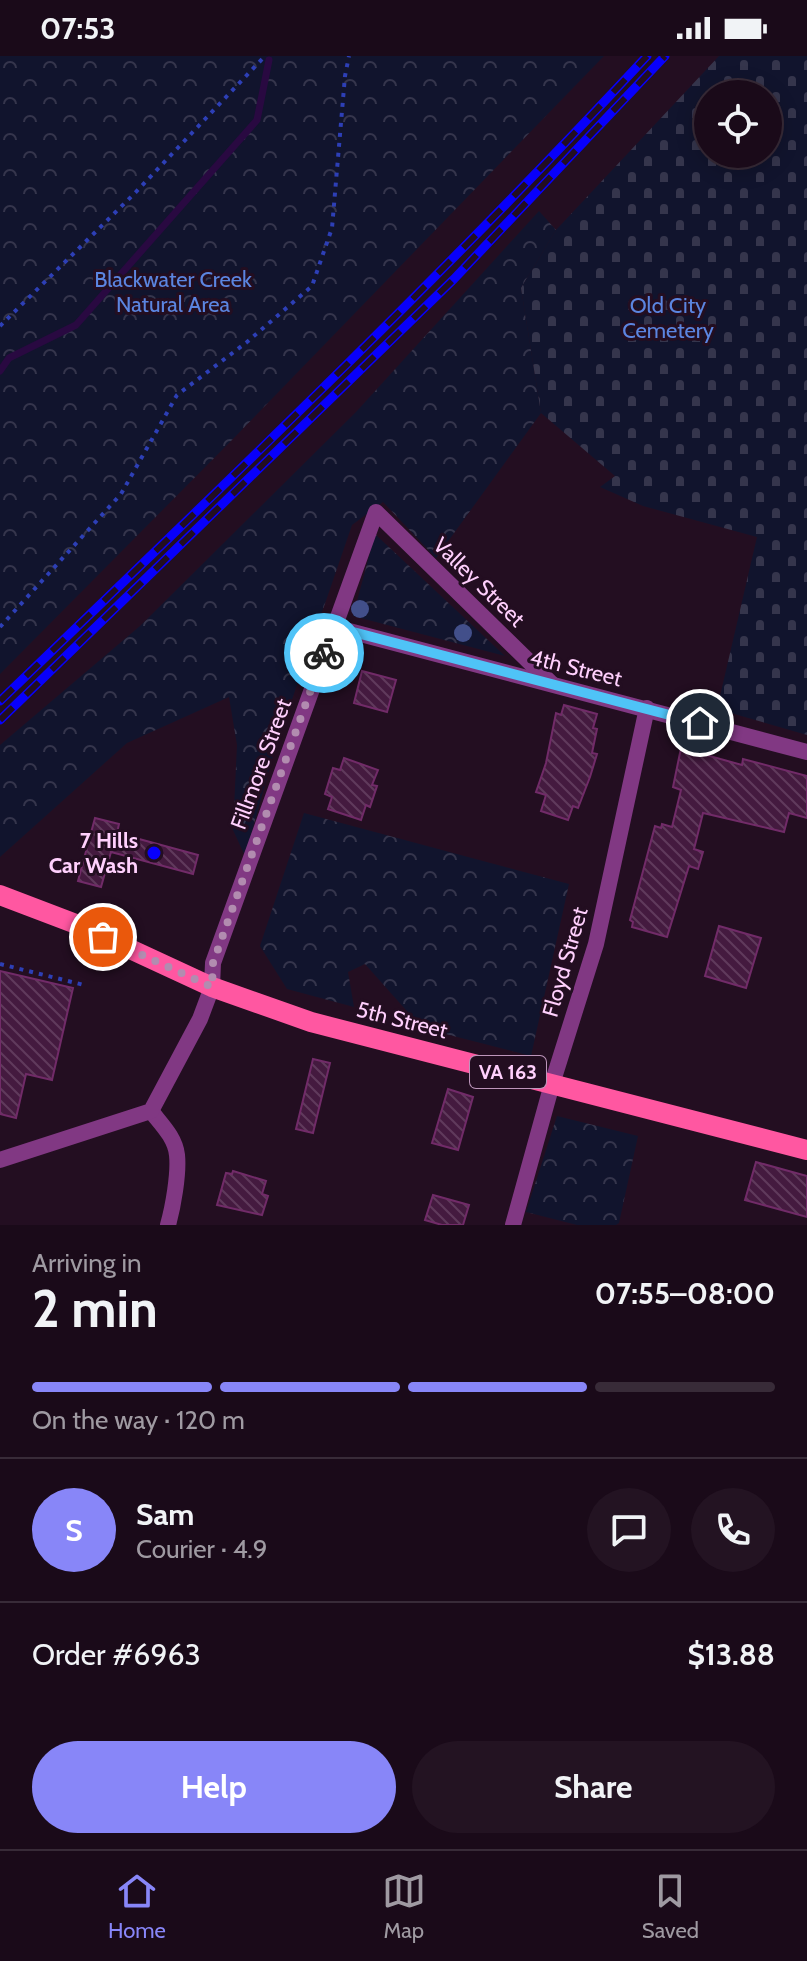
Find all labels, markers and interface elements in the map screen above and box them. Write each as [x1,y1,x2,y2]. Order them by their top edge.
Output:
text: 07:53 [40,10,115,47]
map controls [694,80,782,168]
button: locate [694,80,782,168]
park label: Blackwater Creek Natural Area [94,266,252,318]
park label: Old City Cemetery [622,292,714,344]
street label: Valley Street [427,532,531,633]
courier [284,613,364,693]
icon: bike [302,631,346,675]
street label: 4th Street [527,644,625,693]
pin [666,689,734,757]
street label: Fillmore Street [225,694,297,833]
icon: home [678,701,722,745]
place label: 7 Hills Car Wash [49,827,138,879]
marker: 7 Hills Car Wash [145,844,163,862]
pin [69,903,137,971]
street label: Floyd Street [536,903,594,1020]
icon: bag [81,915,125,959]
street label: 5th Street [354,996,451,1044]
road number: VA 163 [470,1056,546,1088]
text: Arriving in [32,1247,142,1279]
text: 07:55–08:00 [595,1275,775,1312]
text: 2 min [32,1277,158,1340]
text: On the way · 120 m [32,1404,245,1436]
button: chat [587,1488,671,1572]
button: phone [691,1488,775,1572]
text: Sam [136,1496,194,1533]
text: S [65,1512,83,1549]
text: Courier · 4.9 [136,1533,268,1565]
text: Order #6963 [32,1636,201,1673]
text: $13.88 [687,1636,775,1673]
button: Help [32,1741,396,1833]
button: Share [412,1741,775,1833]
tab: Home [108,1869,166,1944]
tab: Map [382,1869,426,1944]
tab: Saved [642,1869,699,1944]

